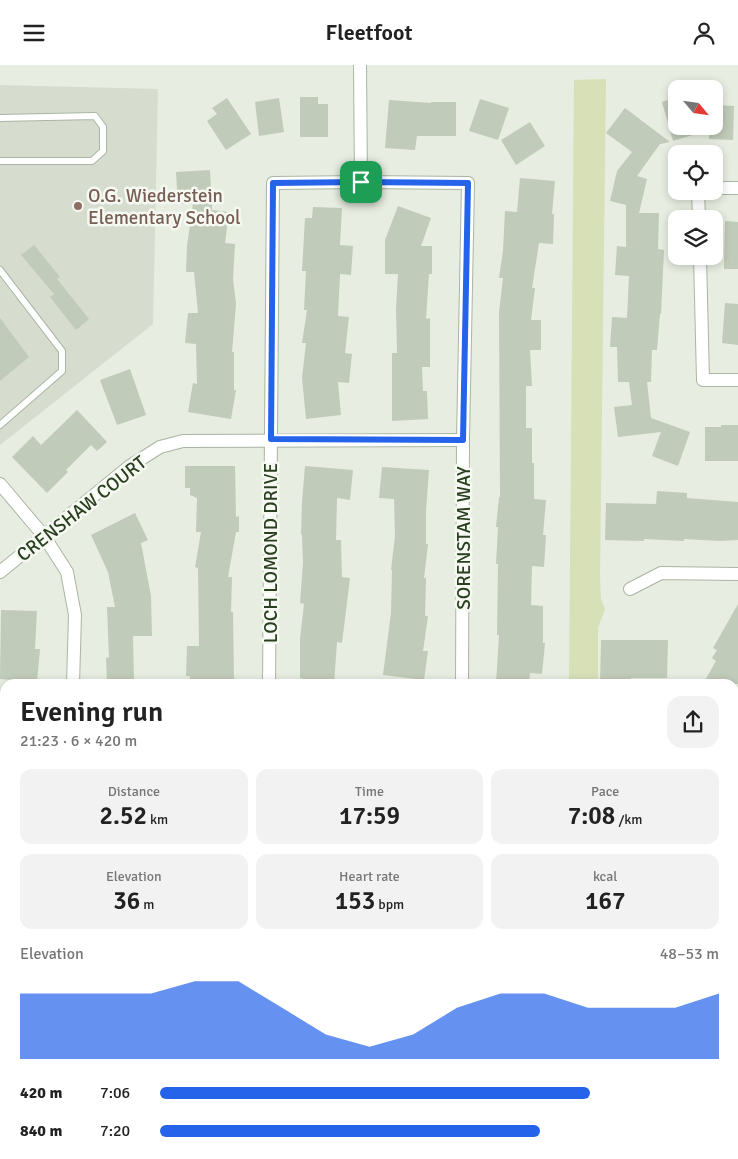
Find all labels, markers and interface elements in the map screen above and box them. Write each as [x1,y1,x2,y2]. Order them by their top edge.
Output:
icon: menu [20,19,48,47]
text: Fleetfoot [326,19,412,46]
icon: person [690,19,718,47]
north arrow [668,80,722,135]
map controls [668,80,723,265]
button: locate [668,145,723,200]
pin [340,161,382,203]
icon: arrive [347,168,375,196]
place label: O.G. Wiederstein Elementary School [88,184,241,230]
marker: O.G. Wiederstein Elementary School [72,200,84,212]
button: layers [668,210,723,265]
street label: CRENSHAW COURT [12,450,152,567]
street label: LOCH LOMOND DRIVE [259,463,283,643]
street label: SORENSTAM WAY [452,466,476,610]
text: Evening run [20,695,163,729]
button: share [667,696,719,748]
text: 21:23 · 6 × 420 m [20,731,137,751]
text: Distance [108,783,160,800]
text: Time [355,783,384,800]
text: Pace [591,783,619,800]
text: 2.52 [100,800,147,831]
text: 17:59 [339,800,400,831]
text: 7:08 [568,800,615,831]
text: km [147,811,168,828]
text: /km [615,811,643,828]
text: Elevation [106,868,162,885]
text: Heart rate [339,868,400,885]
text: kcal [593,868,617,885]
text: 36 [113,885,140,916]
text: 153 [335,885,375,916]
text: 167 [585,885,625,916]
text: m [140,896,154,913]
text: bpm [375,896,404,913]
text: Elevation [20,944,84,964]
text: 48–53 m [660,944,719,964]
text: 420 m [20,1083,62,1103]
text: 7:06 [100,1083,130,1103]
text: 840 m [20,1121,62,1141]
text: 7:20 [100,1121,130,1141]

